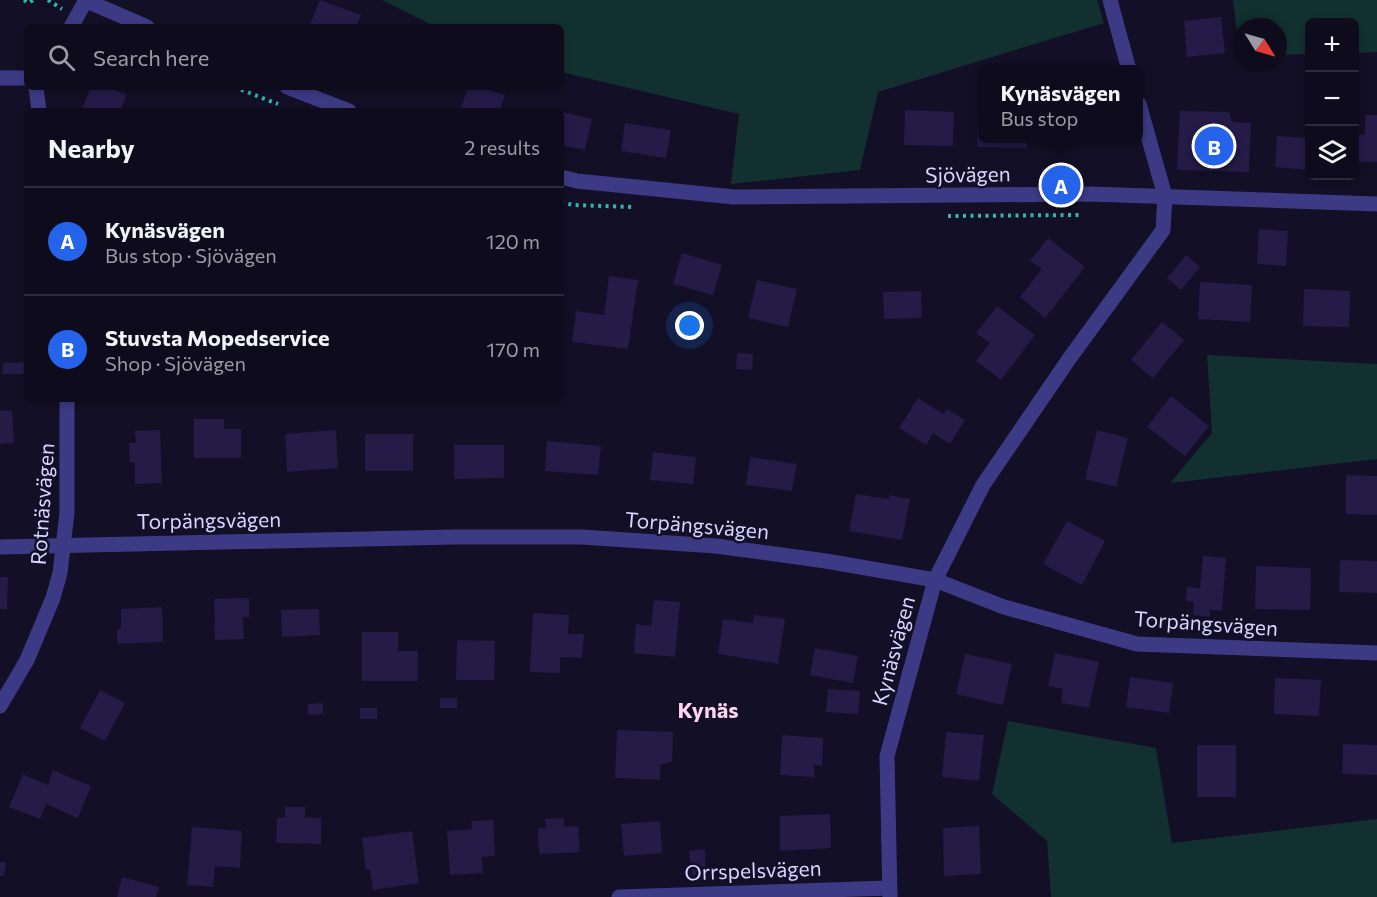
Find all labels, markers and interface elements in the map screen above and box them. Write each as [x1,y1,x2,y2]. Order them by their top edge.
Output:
north arrow [1233,18,1287,72]
map controls [1305,18,1359,180]
button: + [1305,18,1359,72]
search box [24,24,564,90]
icon: search [45,41,78,74]
text: Search here [93,44,209,71]
popup [978,65,1143,143]
button: − [1305,72,1359,126]
text: Kynäsvägen [1001,79,1120,106]
text: Bus stop [1001,106,1078,130]
pin: B [1194,124,1234,168]
button: layers [1305,126,1359,180]
text: Nearby [48,132,135,163]
text: 2 results [464,135,540,159]
street label: Sjövägen [925,160,1011,187]
pin: A [1042,162,1080,207]
text: Kynäsvägen [105,216,225,243]
text: A [60,229,75,253]
text: 120 m [486,229,540,253]
text: Bus stop · Sjövägen [105,243,277,267]
your location [675,311,704,340]
text: Stuvsta Mopedservice [105,324,330,351]
text: B [61,337,74,361]
text: 170 m [487,337,540,361]
text: Shop · Sjövägen [105,351,246,375]
street label: Rotnäsvägen [25,442,58,566]
street label: Torpängsvägen [136,506,281,533]
street label: Torpängsvägen [624,506,770,543]
street label: Kynäsvägen [866,593,919,708]
street label: Torpängsvägen [1133,605,1279,640]
district label: Kynäs [678,696,738,723]
street label: Orrspelsvägen [684,855,822,884]

